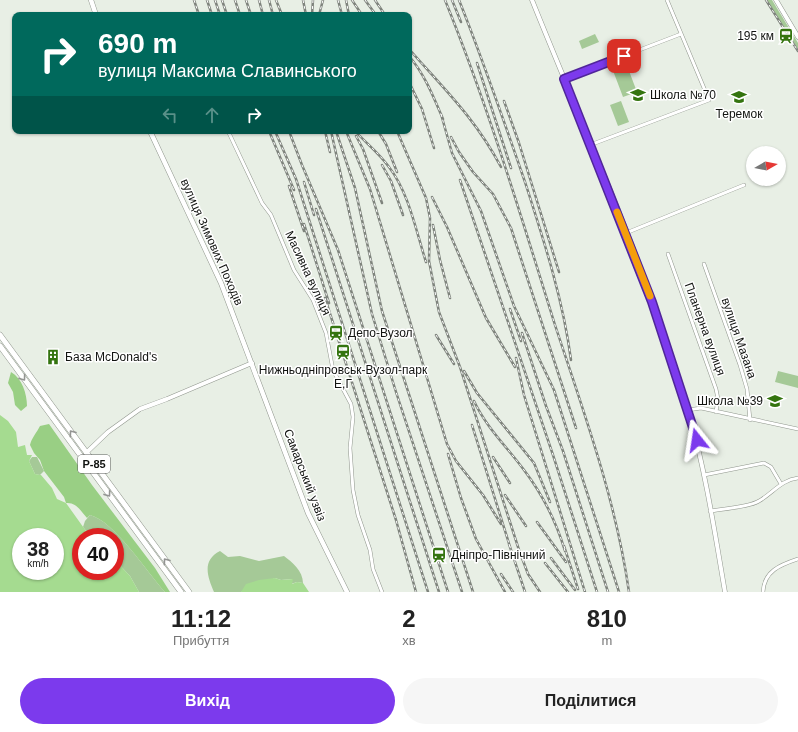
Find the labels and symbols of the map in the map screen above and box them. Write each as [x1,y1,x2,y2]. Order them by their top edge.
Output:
station icon: 195 км [777,27,795,45]
place label: 195 км [737,29,774,43]
pin [607,39,641,73]
school or university icon: Школа №70 [629,86,647,104]
place label: Школа №70 [650,88,716,102]
school or university icon: Теремок [730,88,748,106]
place label: Теремок [716,107,763,121]
north arrow [746,146,786,186]
street label: вулиця Зимових Походів [178,177,246,307]
street label: Масивна вулиця [282,229,334,317]
street label: Планерна вулиця [682,281,728,377]
street label: вулиця Мазана [719,296,759,380]
station icon: Депо-Вузол [327,324,345,342]
place label: Депо-Вузол [348,326,413,340]
station icon: Нижньодніпровськ-Вузол-парк Е,Г [334,343,352,361]
building icon: База McDonald's [44,348,62,366]
place label: База McDonald's [65,350,157,364]
place label: Нижньодніпровськ-Вузол-парк Е,Г [259,363,428,391]
one-way arrow [18,373,25,380]
school or university icon: Школа №39 [766,392,784,410]
place label: Школа №39 [697,394,763,408]
position arrow [676,419,718,461]
street label: Самарський узвіз [281,427,329,523]
one-way arrow [70,431,77,438]
road number: Р-85 [78,455,110,473]
one-way arrow [104,489,111,496]
speed limit sign: 40 [72,528,124,580]
station icon: Дніпро-Північний [430,546,448,564]
place label: Дніпро-Північний [451,548,546,562]
one-way arrow [164,558,171,565]

